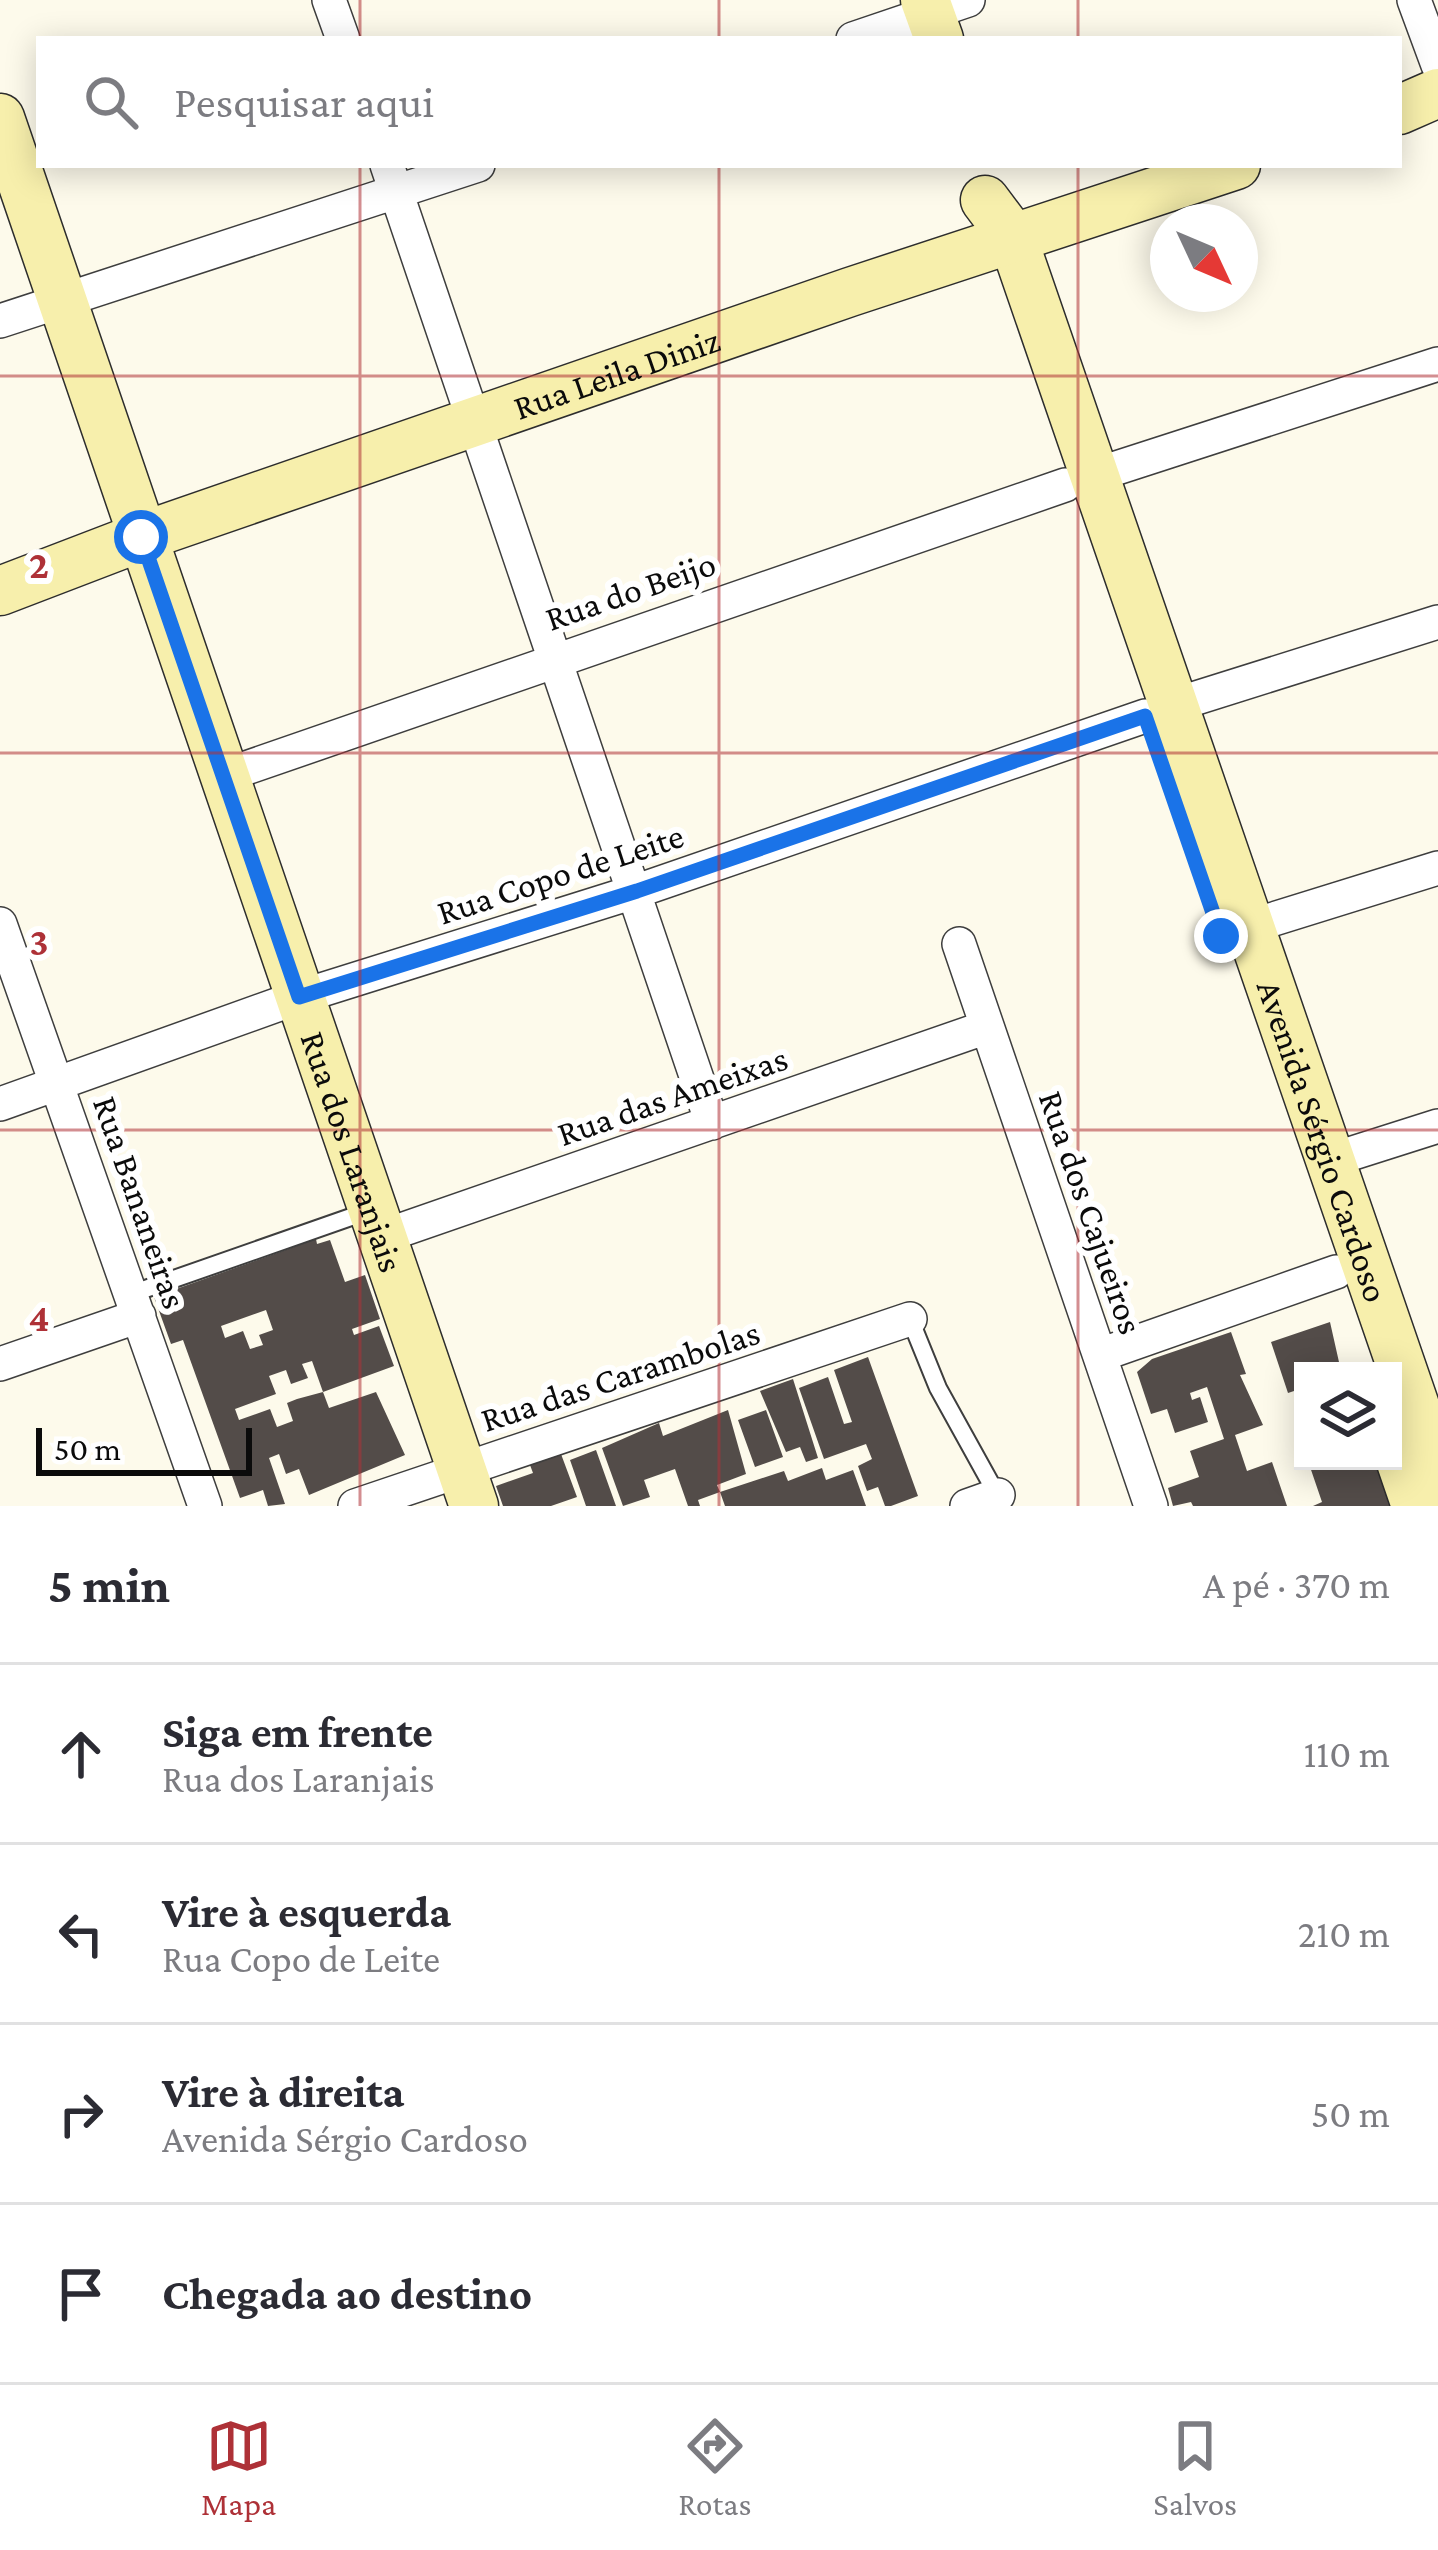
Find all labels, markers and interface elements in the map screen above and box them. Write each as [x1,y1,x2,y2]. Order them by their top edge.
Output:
search box [36,36,1402,168]
icon: search [78,69,144,135]
text: Pesquisar aqui [174,77,434,127]
north arrow [1150,204,1258,312]
street label: Rua Leila Diniz [508,320,725,428]
route start [114,510,168,564]
text: 2 [29,543,49,586]
street label: Rua do Beijo [540,543,721,639]
street label: Rua Copo de Leite [432,815,689,933]
route end [1194,909,1248,963]
text: 3 [29,920,49,963]
street label: Avenida Sérgio Cardoso [1249,975,1397,1307]
street label: Rua dos Laranjais [292,1026,412,1277]
street label: Rua das Ameixas [552,1038,793,1154]
street label: Rua dos Cajueiros [1031,1085,1151,1339]
street label: Rua Bananeiras [85,1091,195,1314]
text: 4 [28,1296,50,1339]
street label: Rua das Carambolas [476,1312,765,1440]
map controls [1294,1362,1402,1470]
button: layers [1294,1362,1402,1470]
scale bar [36,1422,252,1475]
text: 50 m [54,1430,121,1467]
text: 5 min [48,1556,170,1613]
text: A pé · 370 m [1203,1563,1390,1606]
text: Siga em frente [162,1707,433,1757]
icon: ahead [48,1721,114,1787]
text: 110 m [1303,1732,1390,1775]
text: Rua dos Laranjais [162,1757,435,1800]
text: Vire à esquerda [162,1887,451,1937]
icon: left [48,1901,114,1967]
text: 210 m [1298,1912,1390,1955]
text: Rua Copo de Leite [162,1937,440,1980]
text: Vire à direita [162,2067,404,2117]
icon: right [48,2081,114,2147]
text: 50 m [1311,2092,1390,2135]
text: Avenida Sérgio Cardoso [162,2117,528,2160]
icon: arrive [48,2261,114,2327]
text: Chegada ao destino [162,2269,532,2319]
tab: Mapa [201,2413,276,2522]
tab: Rotas [678,2413,751,2522]
tab: Salvos [1153,2413,1237,2522]

